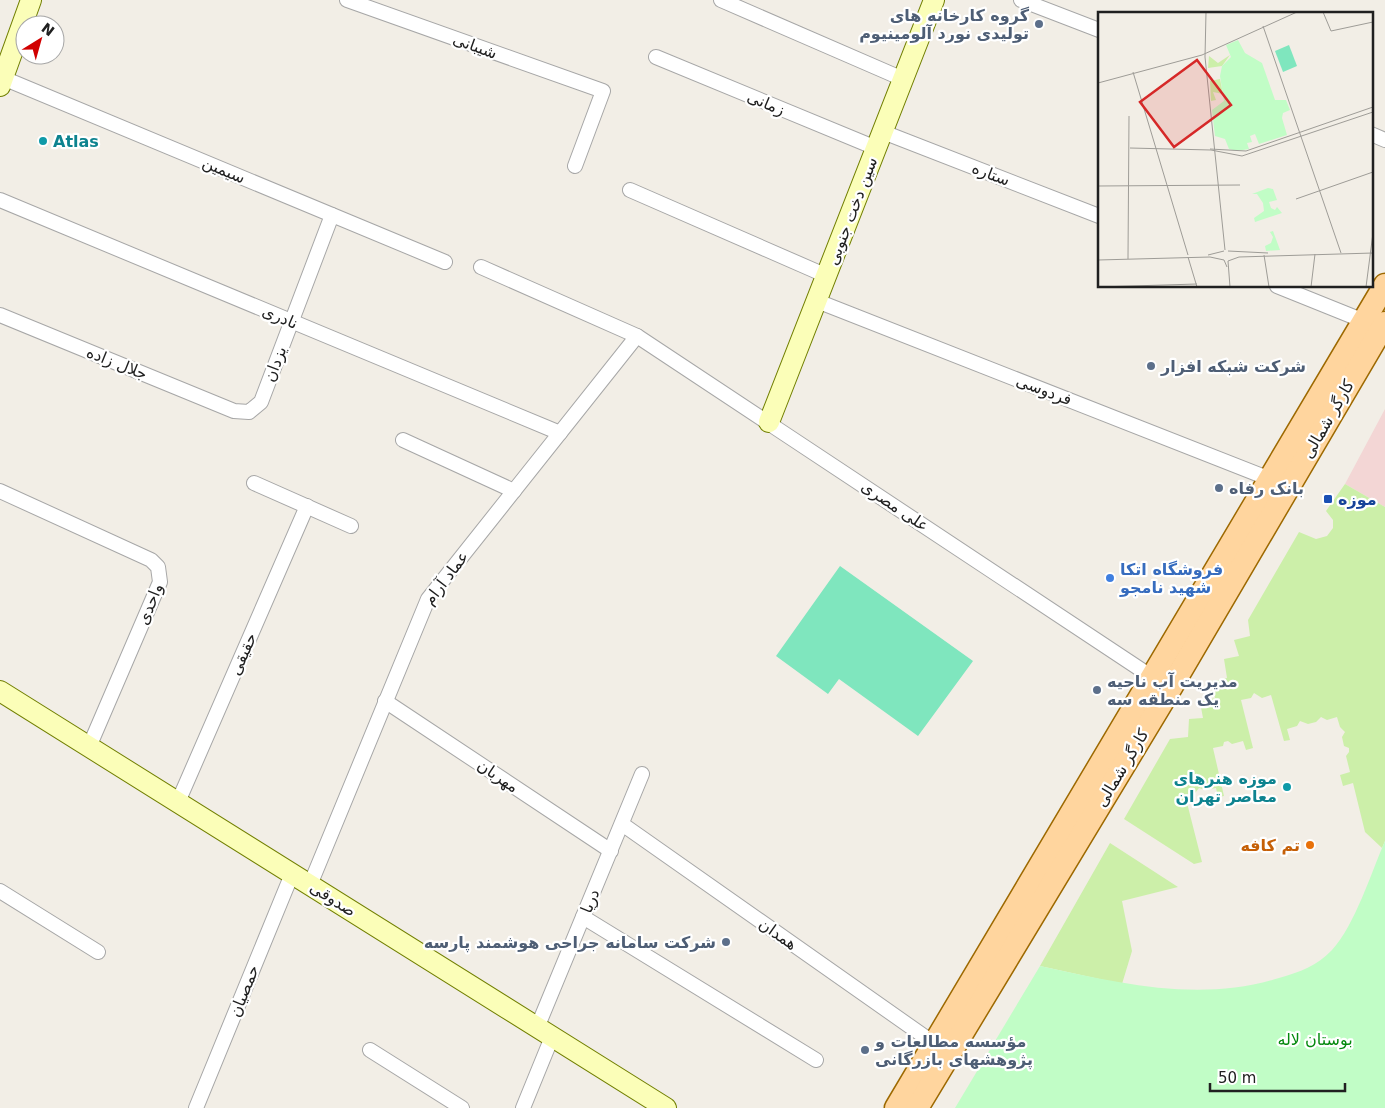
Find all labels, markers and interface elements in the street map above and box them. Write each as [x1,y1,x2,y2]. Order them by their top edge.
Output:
place label: گروه کارخانه های تولیدی نورد آلومینیوم [859,6,1030,43]
inset map [1098,12,1372,288]
north arrow [15,15,65,65]
marker: گروه کارخانه های تولیدی نورد آلومینیوم [1033,18,1045,30]
text: N [38,20,57,40]
street label: شیبانی [450,29,500,63]
street label: زمانی [744,87,788,120]
place label: Atlas [53,132,99,151]
marker: Atlas [37,135,49,147]
street label: سیمین [199,153,248,188]
street label: سین دخت جنوبی [823,154,882,268]
street label: ستاره [969,158,1013,191]
street label: نادری [259,301,301,334]
street label: جلال زاده [83,342,150,385]
street label: یزدان [260,344,291,385]
place label: شرکت شبکه افزار [1160,357,1306,376]
marker: شرکت شبکه افزار [1145,360,1157,372]
street label: فردوسی [1013,371,1075,410]
street label: کارگر شمالی [1298,376,1359,462]
street label: علی مصری [857,477,932,536]
place label: بانک رفاه [1229,479,1304,498]
marker: بانک رفاه [1213,482,1225,494]
place label: موزه [1338,490,1377,509]
marker: موزه [1322,493,1334,505]
street label: عماد آرام [420,547,473,609]
place label: فروشگاه اتکا شهید نامجو [1119,560,1223,597]
marker: فروشگاه اتکا شهید نامجو [1104,572,1116,584]
street label: واحدی [133,581,168,628]
street label: حقیقی [225,630,261,678]
place label: مدیریت آب ناحیه یک منطقه سه [1107,671,1238,709]
marker: مدیریت آب ناحیه یک منطقه سه [1091,684,1103,696]
street label: کارگر شمالی [1091,725,1154,811]
street label: مهربان [473,755,522,798]
place label: موزه هنرهای معاصر تهران [1173,769,1277,806]
marker: موزه هنرهای معاصر تهران [1281,781,1293,793]
place label: تم کافه [1240,836,1300,855]
marker: تم کافه [1304,839,1316,851]
street label: صدوقی [306,878,360,921]
street label: دریا [577,886,604,916]
street label: همدان [755,914,801,954]
place label: شرکت سامانه جراحی هوشمند پارسه [424,933,716,953]
marker: شرکت سامانه جراحی هوشمند پارسه [720,936,732,948]
street label: حمصیان [225,962,263,1020]
park label: بوستان لاله [1277,1030,1353,1050]
place label: مؤسسه مطالعات و پژوهشهای بازرگانی [874,1032,1033,1070]
marker: مؤسسه مطالعات و پژوهشهای بازرگانی [859,1044,871,1056]
scale bar [1210,1060,1345,1092]
text: 50 m [1218,1069,1256,1087]

